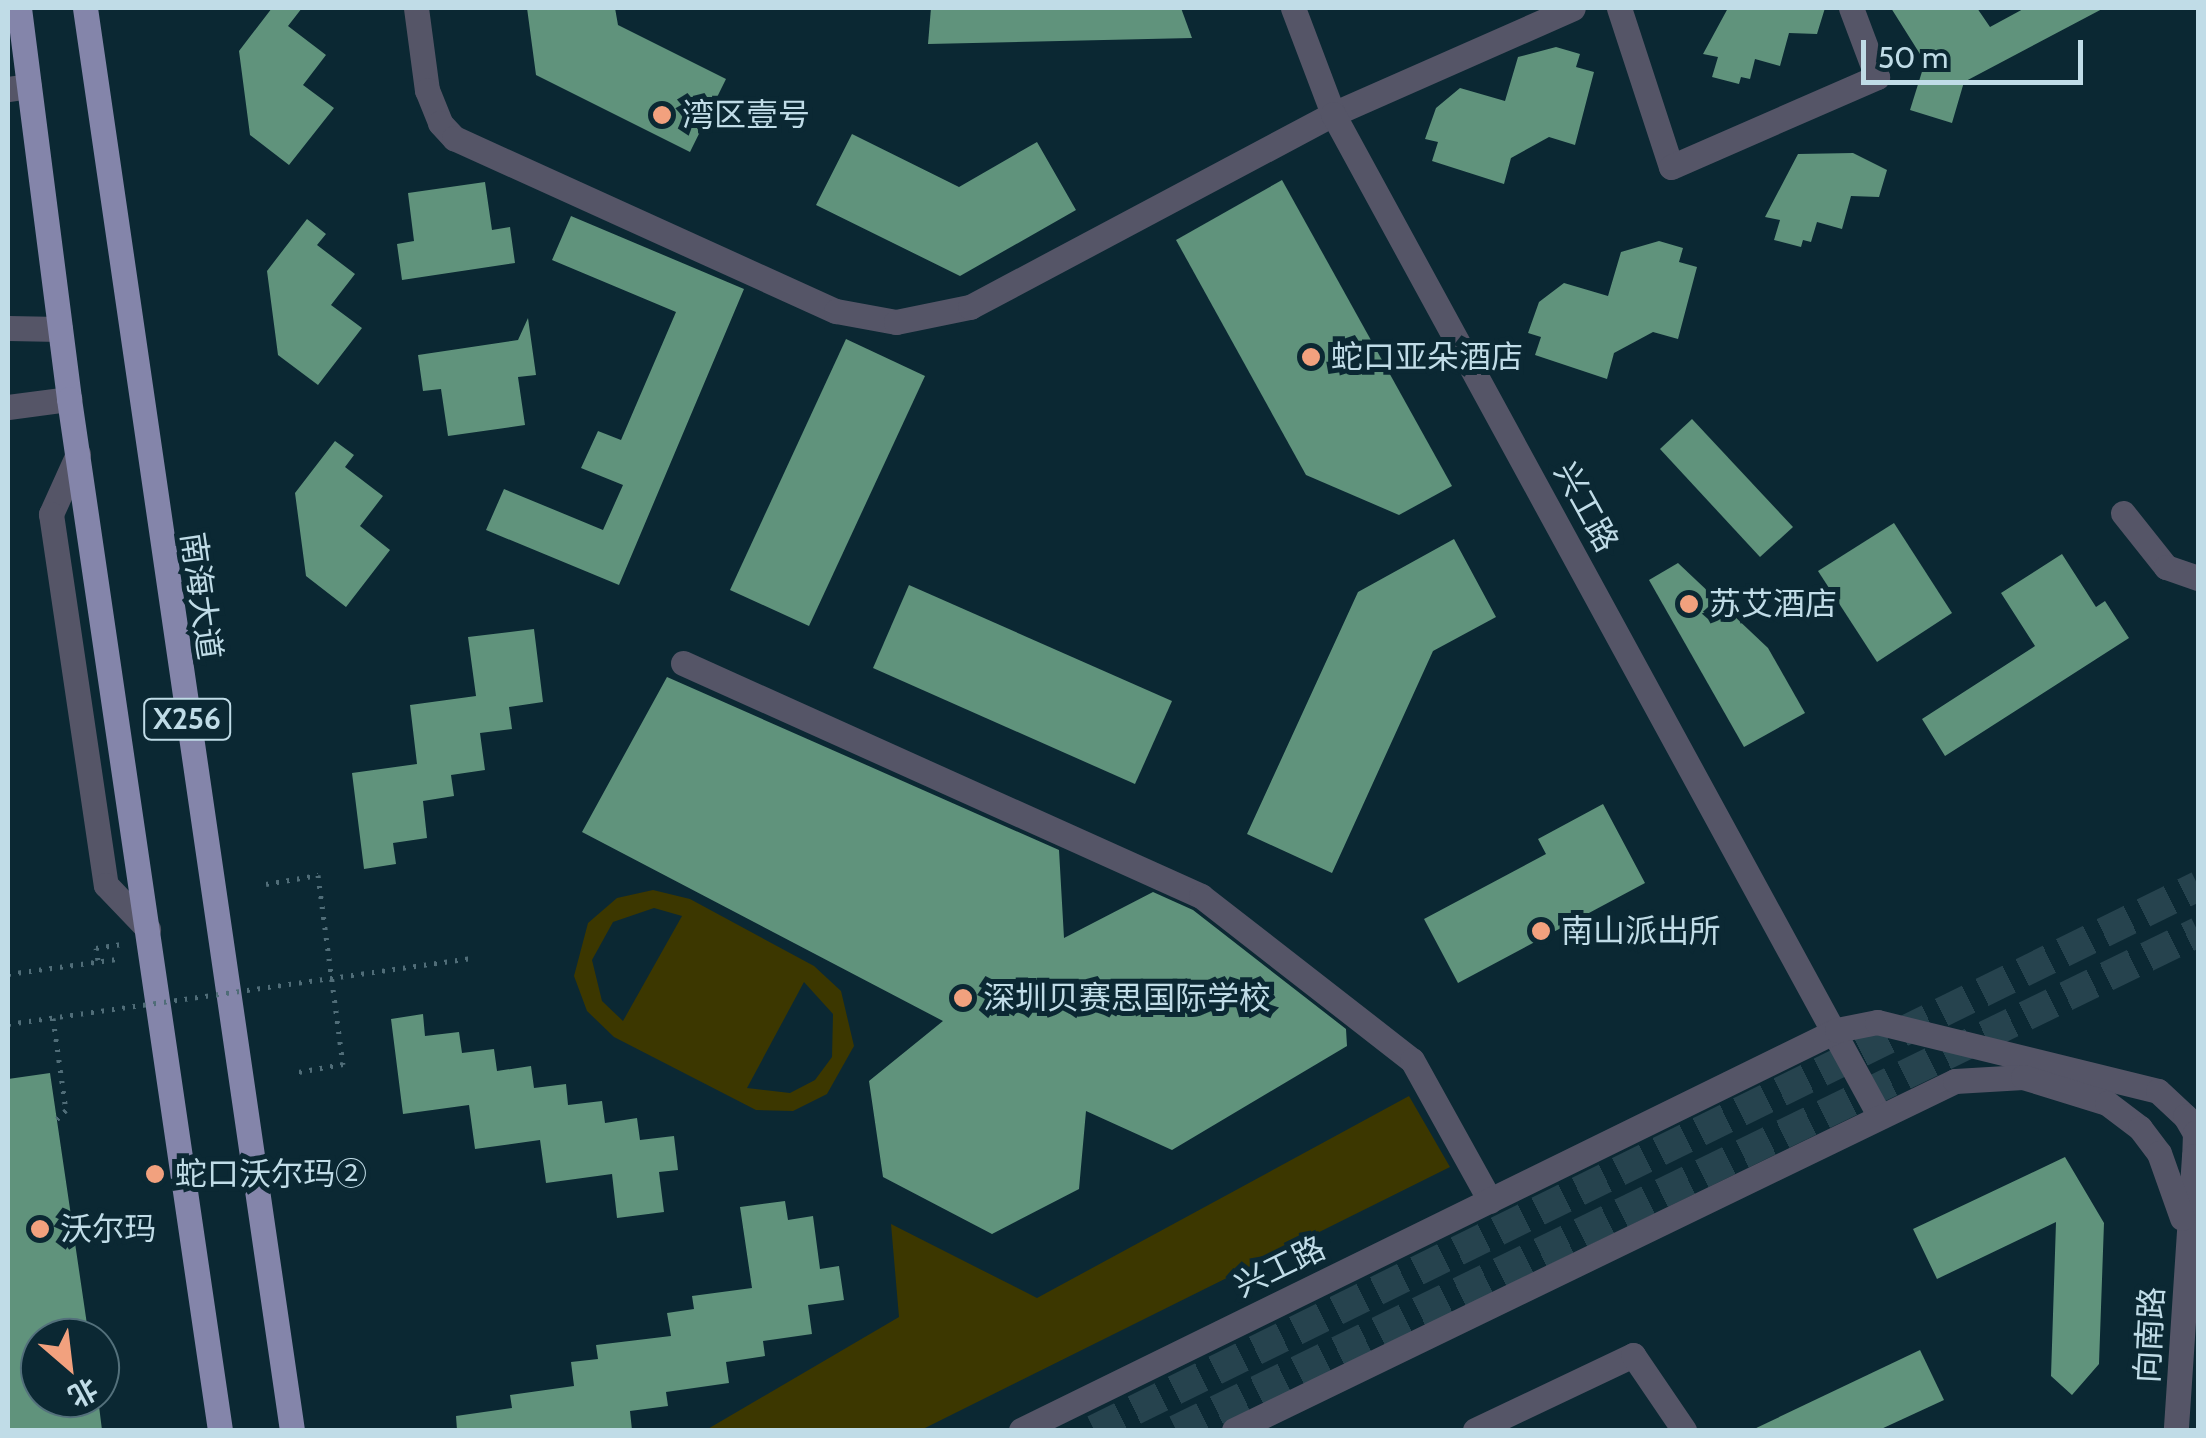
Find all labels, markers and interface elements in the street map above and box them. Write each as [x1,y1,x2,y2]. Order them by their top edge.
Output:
scale bar [1866,20,2088,82]
text: 50 m [1878,39,1948,76]
place label: 湾区壹号 [682,96,810,134]
marker: 湾区壹号 [651,104,673,126]
place label: 蛇口亚朵酒店 [1331,338,1523,376]
marker: 蛇口亚朵酒店 [1300,346,1322,368]
street label: 兴工路 [1546,456,1626,558]
street label: 南海大道 [173,530,229,662]
place label: 苏艾酒店 [1709,585,1837,623]
marker: 苏艾酒店 [1678,593,1700,615]
road number: X256 [142,694,232,744]
place label: 南山派出所 [1561,912,1721,950]
marker: 南山派出所 [1530,920,1552,942]
place label: 深圳贝赛思国际学校 [983,979,1271,1017]
marker: 深圳贝赛思国际学校 [952,987,974,1009]
place label: 蛇口沃尔玛② [175,1155,367,1193]
marker: 蛇口沃尔玛② [144,1163,166,1185]
place label: 沃尔玛 [60,1210,156,1248]
marker: 沃尔玛 [29,1218,51,1240]
street label: 兴工路 [1228,1229,1332,1305]
street label: 向南路 [2128,1286,2172,1384]
north arrow [20,1318,120,1418]
text: 北 [63,1371,104,1414]

